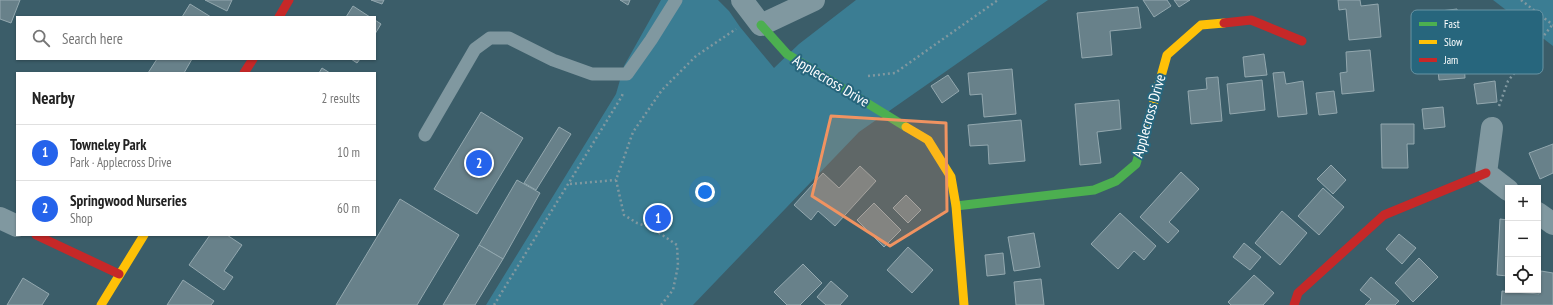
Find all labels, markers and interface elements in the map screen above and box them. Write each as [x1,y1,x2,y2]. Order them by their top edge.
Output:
legend [1411,10,1543,74]
search box [16,16,376,60]
text: Fast [1444,17,1460,31]
icon: search [30,27,52,49]
text: Search here [62,29,123,48]
text: Slow [1444,35,1463,49]
street label: Applecross Drive [789,50,873,111]
text: Jam [1443,53,1458,67]
street label: Applecross Drive [1128,72,1170,160]
text: Nearby [32,87,75,109]
text: 2 results [321,90,360,107]
text: Towneley Park [70,135,146,154]
text: 1 [42,144,48,161]
text: 10 m [337,144,360,161]
pin: 2 [466,148,492,178]
text: Park · Applecross Drive [70,154,172,171]
your location [695,182,715,202]
map controls [1505,185,1541,293]
button: + [1505,185,1541,221]
text: Springwood Nurseries [70,191,187,210]
text: 2 [42,200,48,217]
text: 60 m [337,200,360,217]
pin: 1 [645,203,671,233]
text: Shop [70,210,93,227]
button: − [1505,221,1541,257]
button: locate [1505,257,1541,293]

